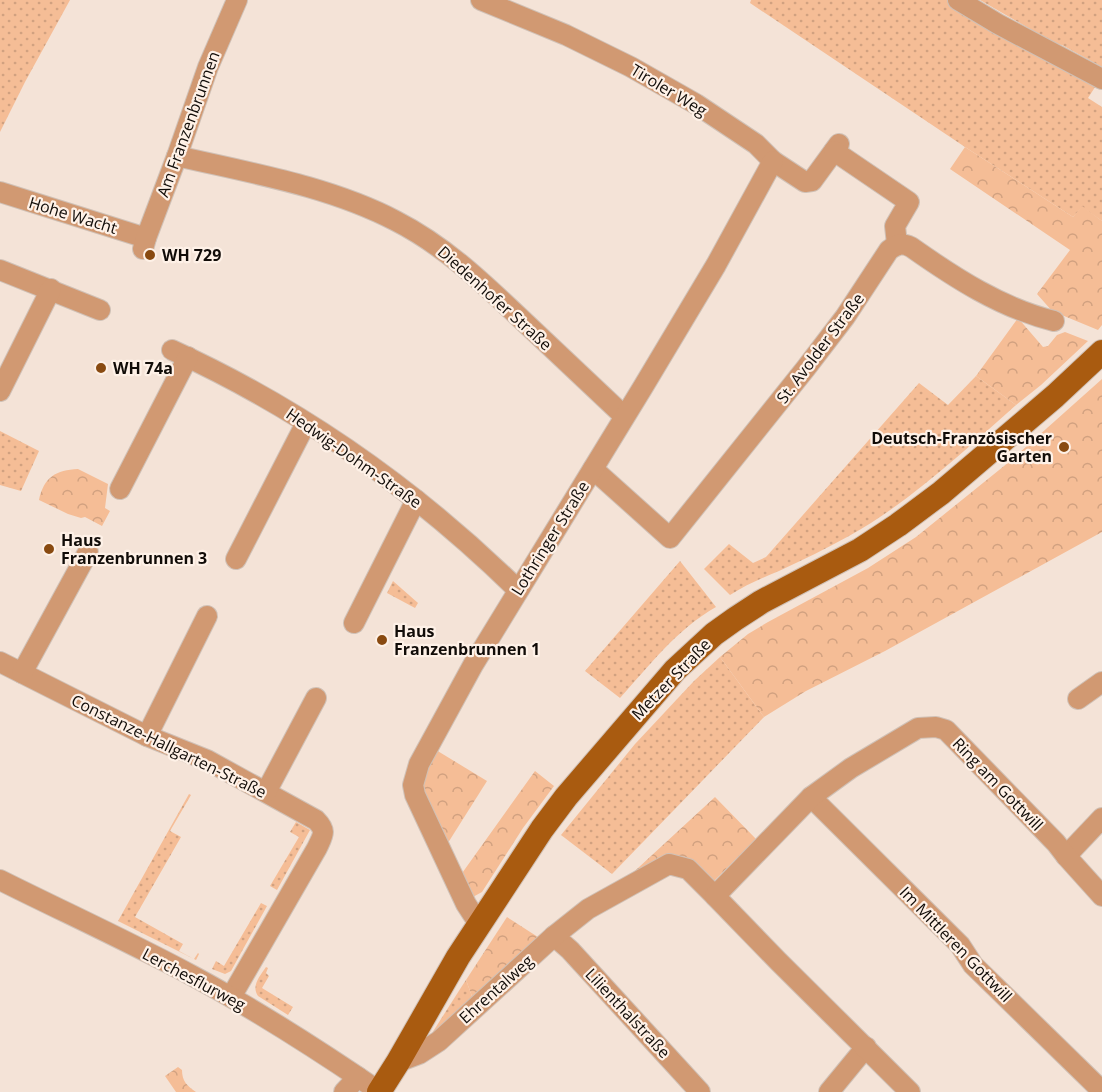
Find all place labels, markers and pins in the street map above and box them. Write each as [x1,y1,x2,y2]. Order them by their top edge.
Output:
place label: WH 729 [162,244,221,266]
marker: WH 729 [143,248,157,262]
place label: WH 74a [113,357,173,379]
marker: WH 74a [94,361,108,375]
place label: Deutsch-Französischer Garten [871,427,1052,467]
marker: Deutsch-Französischer Garten [1057,440,1071,454]
place label: Haus Franzenbrunnen 3 [61,529,207,569]
marker: Haus Franzenbrunnen 3 [42,542,56,556]
place label: Haus Franzenbrunnen 1 [394,620,540,660]
marker: Haus Franzenbrunnen 1 [375,633,389,647]

